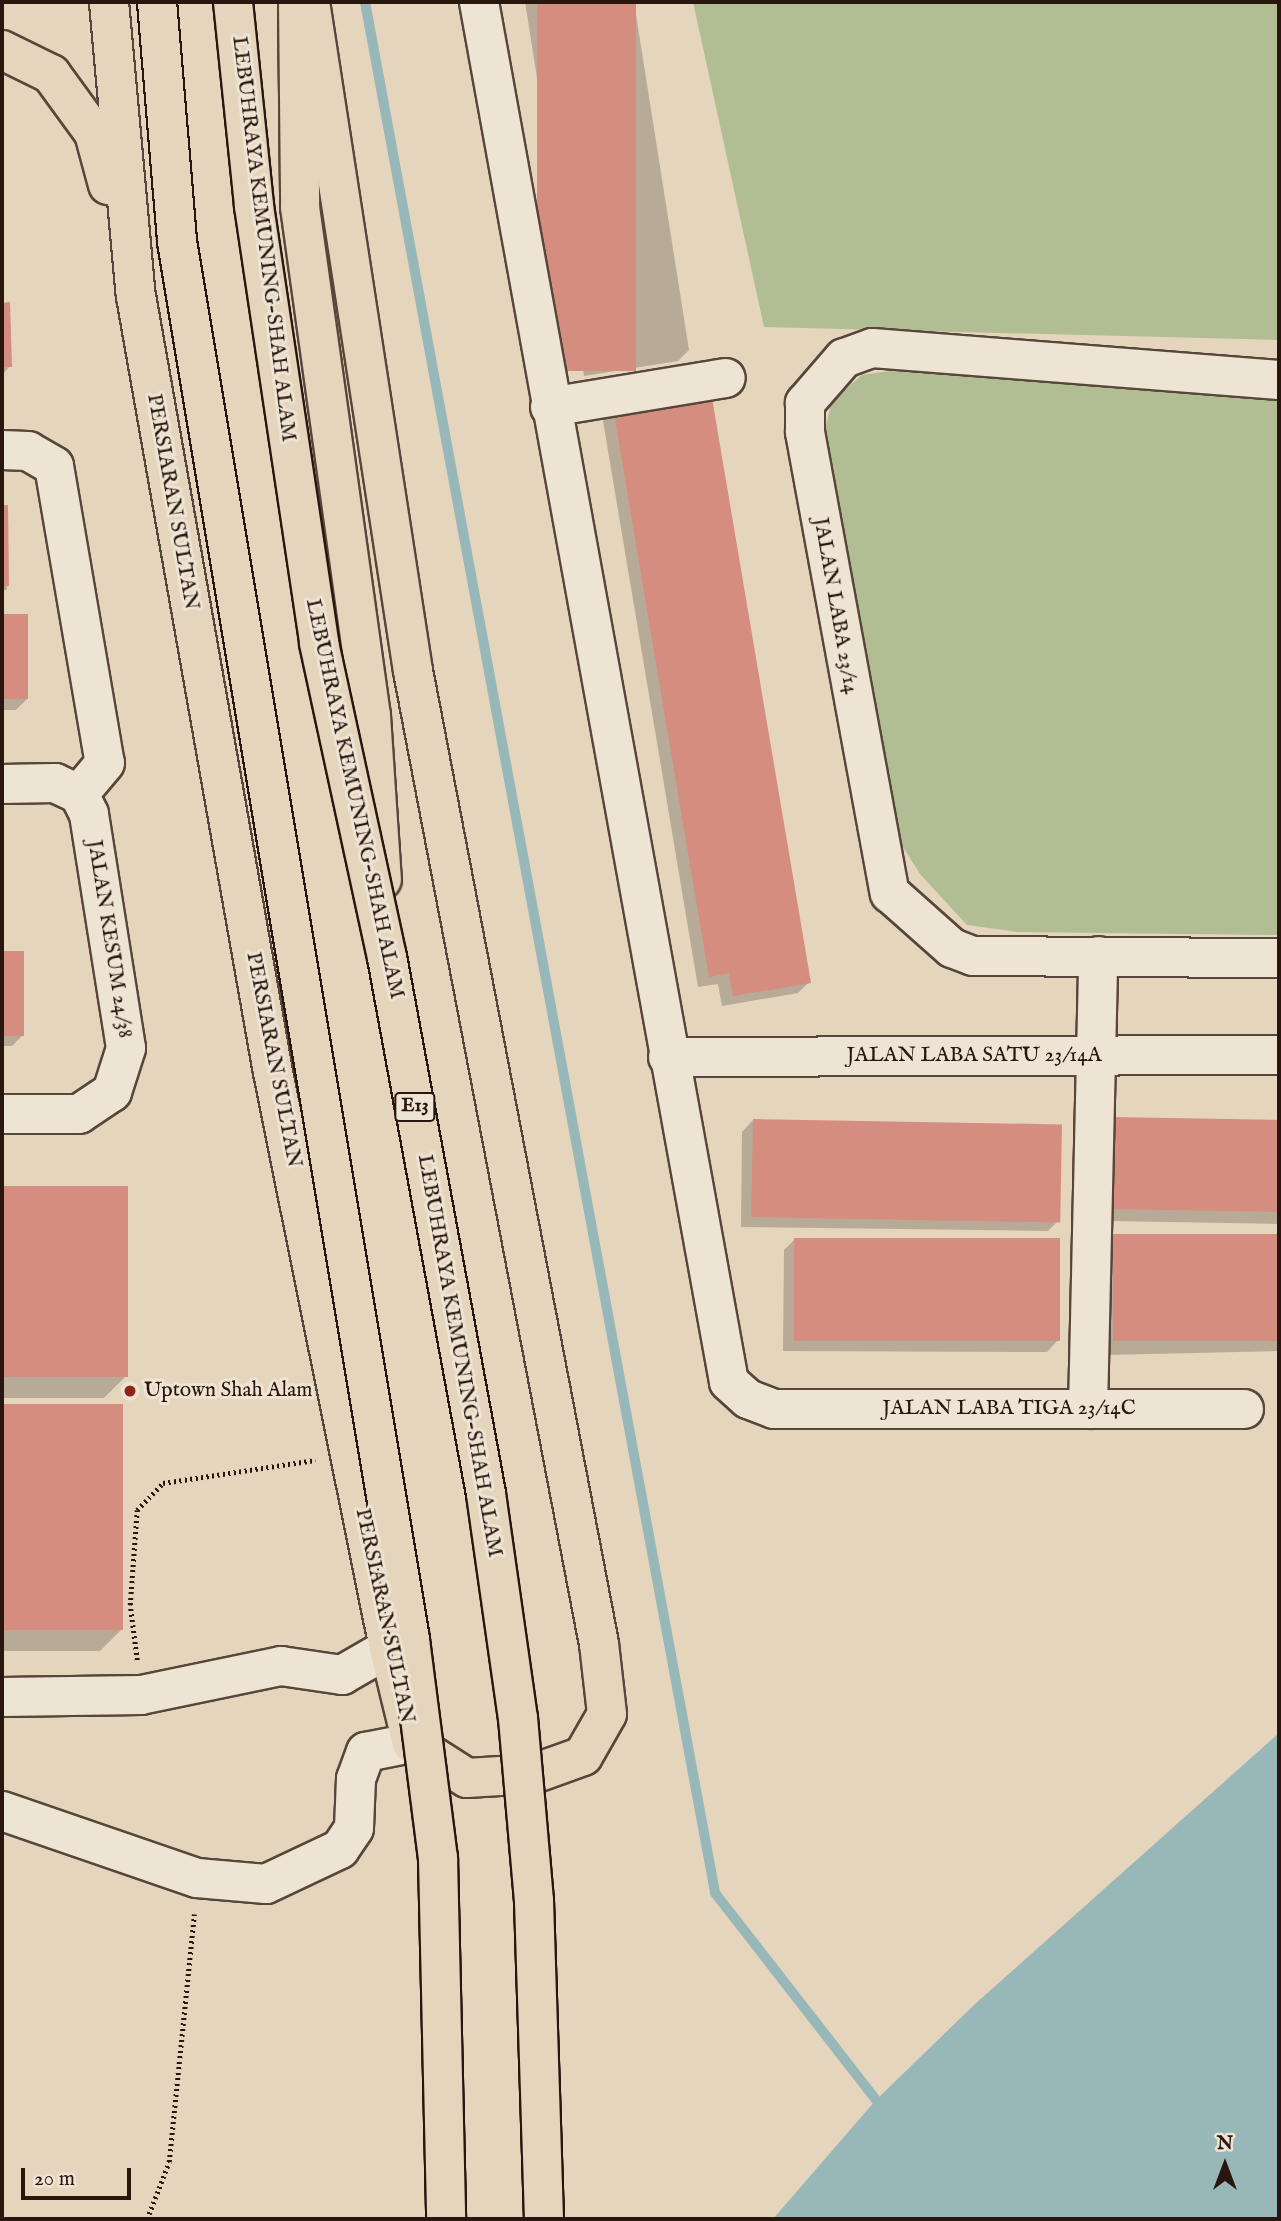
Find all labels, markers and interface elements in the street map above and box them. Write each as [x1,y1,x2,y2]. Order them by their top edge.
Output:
street label: LEBUHRAYA KEMUNING-SHAH ALAM [226,35,300,443]
street label: PERSIARAN SULTAN [141,392,203,612]
street label: JALAN LABA 23/14 [807,516,863,696]
street label: LEBUHRAYA KEMUNING-SHAH ALAM [299,597,409,1001]
street label: JALAN KESUM 24/38 [81,838,137,1040]
street label: PERSIARAN SULTAN [240,950,306,1170]
street label: JALAN LABA SATU 23/14A [846,1043,1102,1069]
road number: E13 [394,1092,436,1122]
street label: LEBUHRAYA KEMUNING-SHAH ALAM [411,1153,507,1559]
place label: Uptown Shah Alam [144,1378,312,1404]
marker: Uptown Shah Alam [122,1383,138,1399]
street label: JALAN LABA TIGA 23/14C [882,1396,1136,1422]
street label: PERSIARAN SULTAN [349,1506,419,1726]
north arrow [1190,2130,1260,2200]
text: N [1217,2132,1233,2156]
scale bar [24,2154,135,2198]
text: 20 m [34,2166,75,2193]

